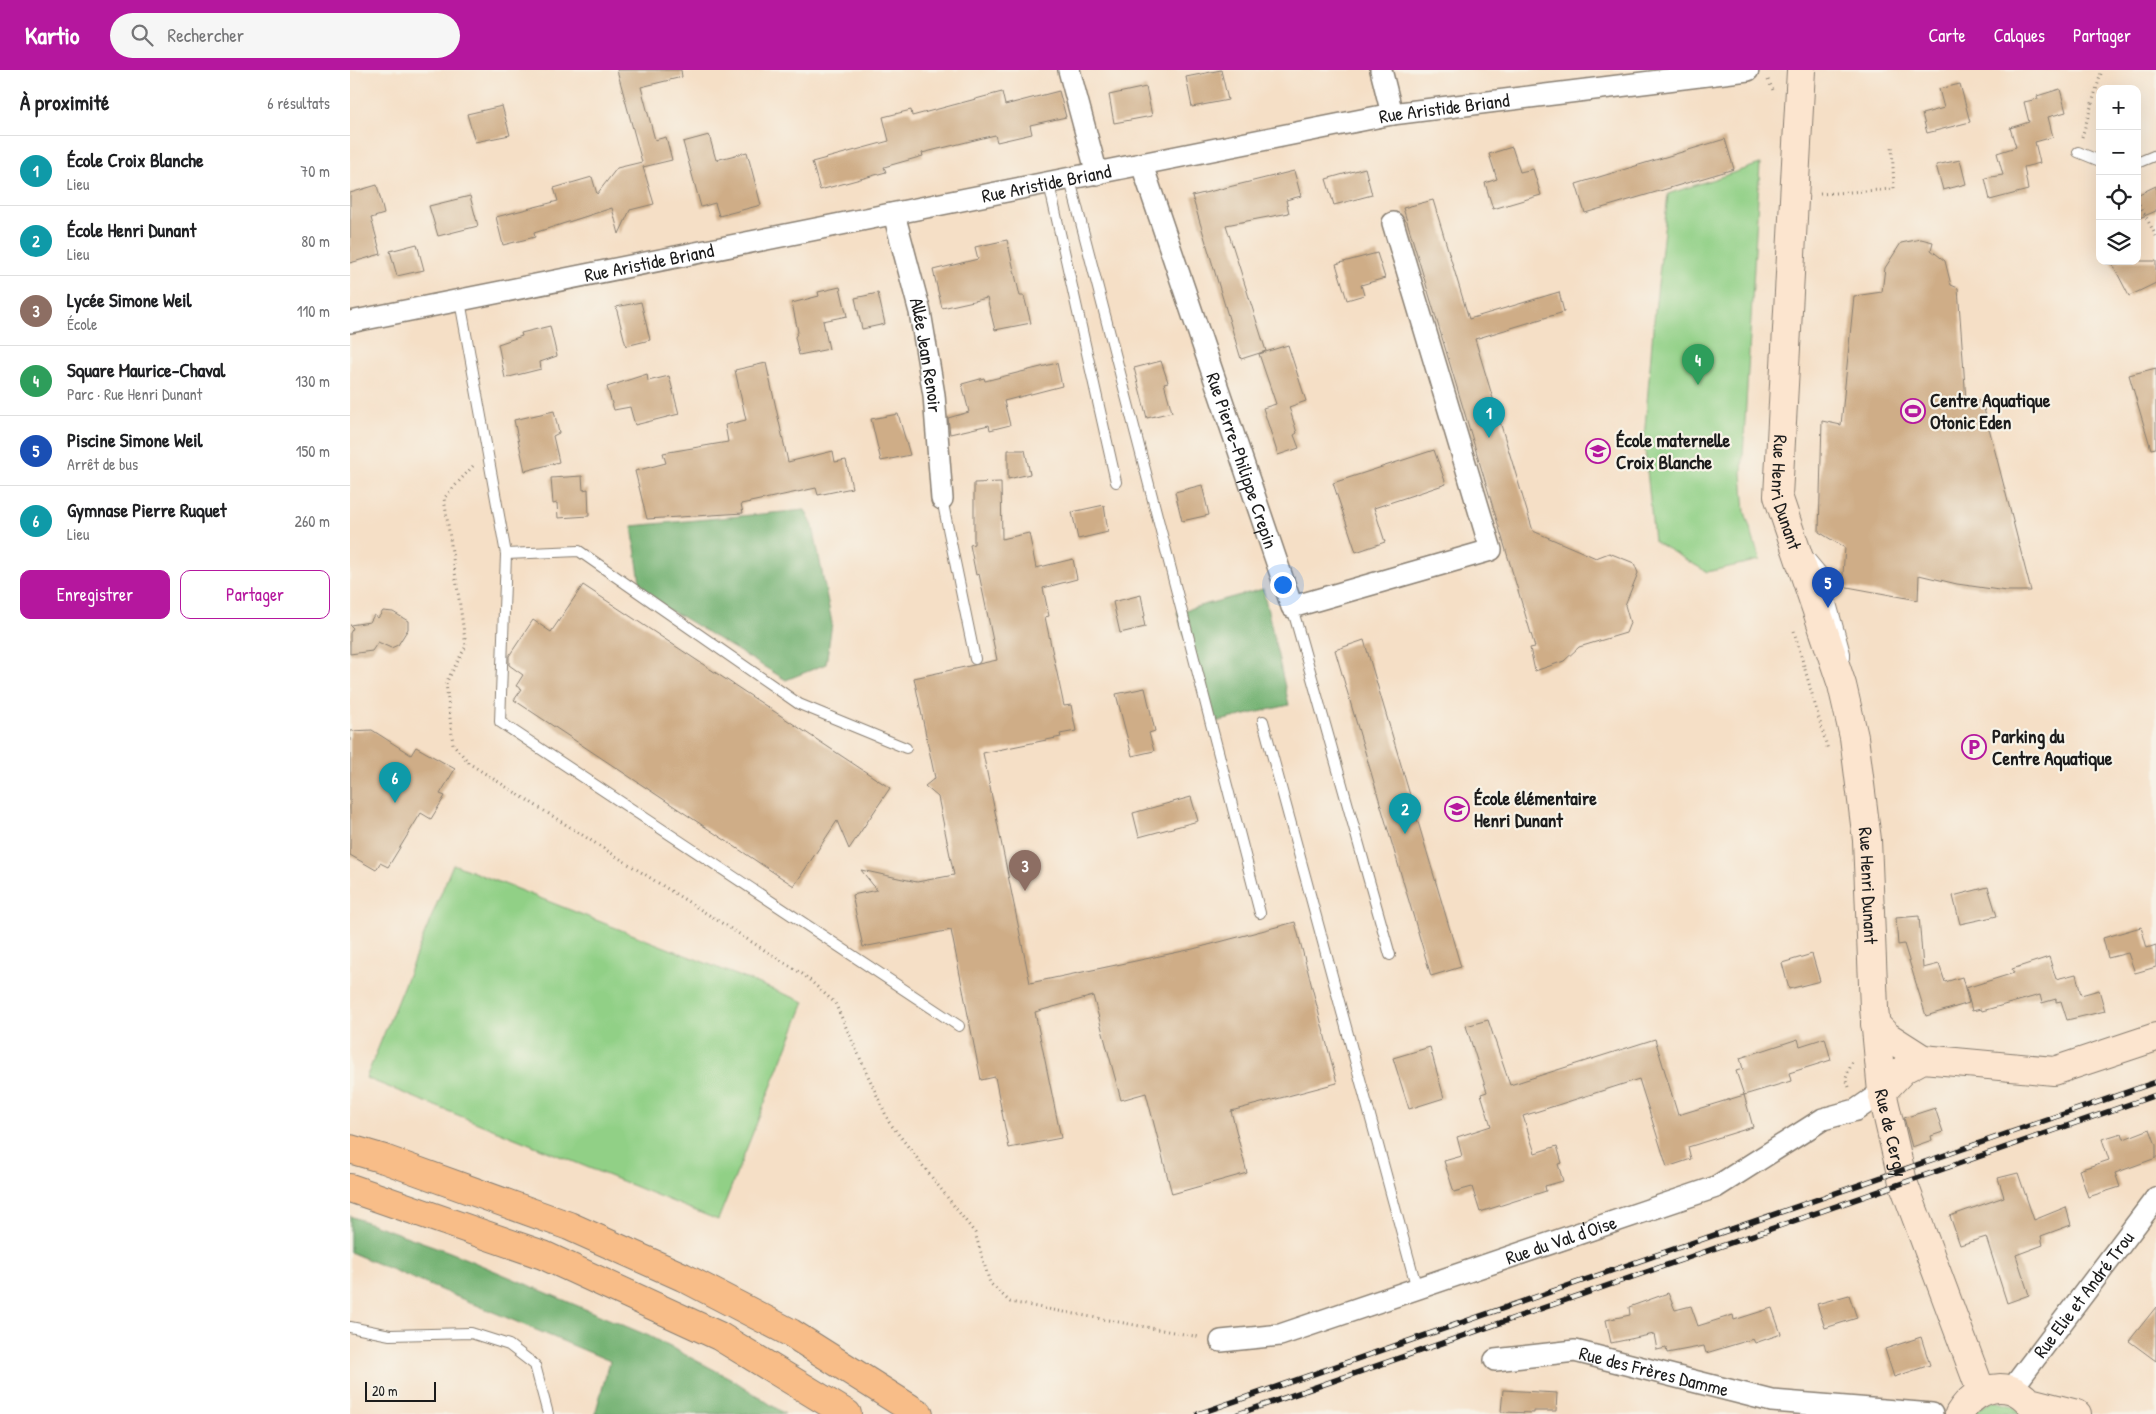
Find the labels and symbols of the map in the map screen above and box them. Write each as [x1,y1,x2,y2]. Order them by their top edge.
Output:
street label: Rue Aristide Briand [1377,87,1511,129]
street label: Rue Aristide Briand [979,157,1114,209]
street label: Rue Aristide Briand [582,237,717,288]
street label: Allée Jean Renoir [904,295,948,414]
pin: 4 [1682,344,1714,385]
street label: Rue Pierre-Philippe Crepin [1200,369,1284,552]
place label: Centre Aquatique Otonic Eden [1930,387,2051,435]
pin: 1 [1473,397,1505,438]
sports icon: Centre Aquatique Otonic Eden [1900,398,1926,424]
place label: École maternelle Croix Blanche [1616,427,1731,475]
street label: Rue Henri Dunant [1765,434,1808,554]
school or university icon: École maternelle Croix Blanche [1585,438,1611,464]
pin: 5 [1812,567,1844,608]
your location [1270,572,1296,598]
place label: Parking du Centre Aquatique [1992,723,2113,772]
parking icon: Parking du Centre Aquatique [1961,734,1987,760]
pin: 6 [379,762,411,803]
place label: École élémentaire Henri Dunant [1474,785,1597,833]
pin: 2 [1389,793,1421,834]
school or university icon: École élémentaire Henri Dunant [1444,796,1470,822]
street label: Rue Henri Dunant [1852,826,1884,945]
pin: 3 [1009,850,1041,891]
street label: Rue de Cergy [1869,1087,1914,1179]
street label: Rue du Val d'Oise [1502,1209,1620,1270]
street label: Rue Elie et André Trou [2027,1225,2140,1363]
street label: Rue des Frères Damme [1576,1340,1732,1403]
scale bar [365,1379,436,1402]

